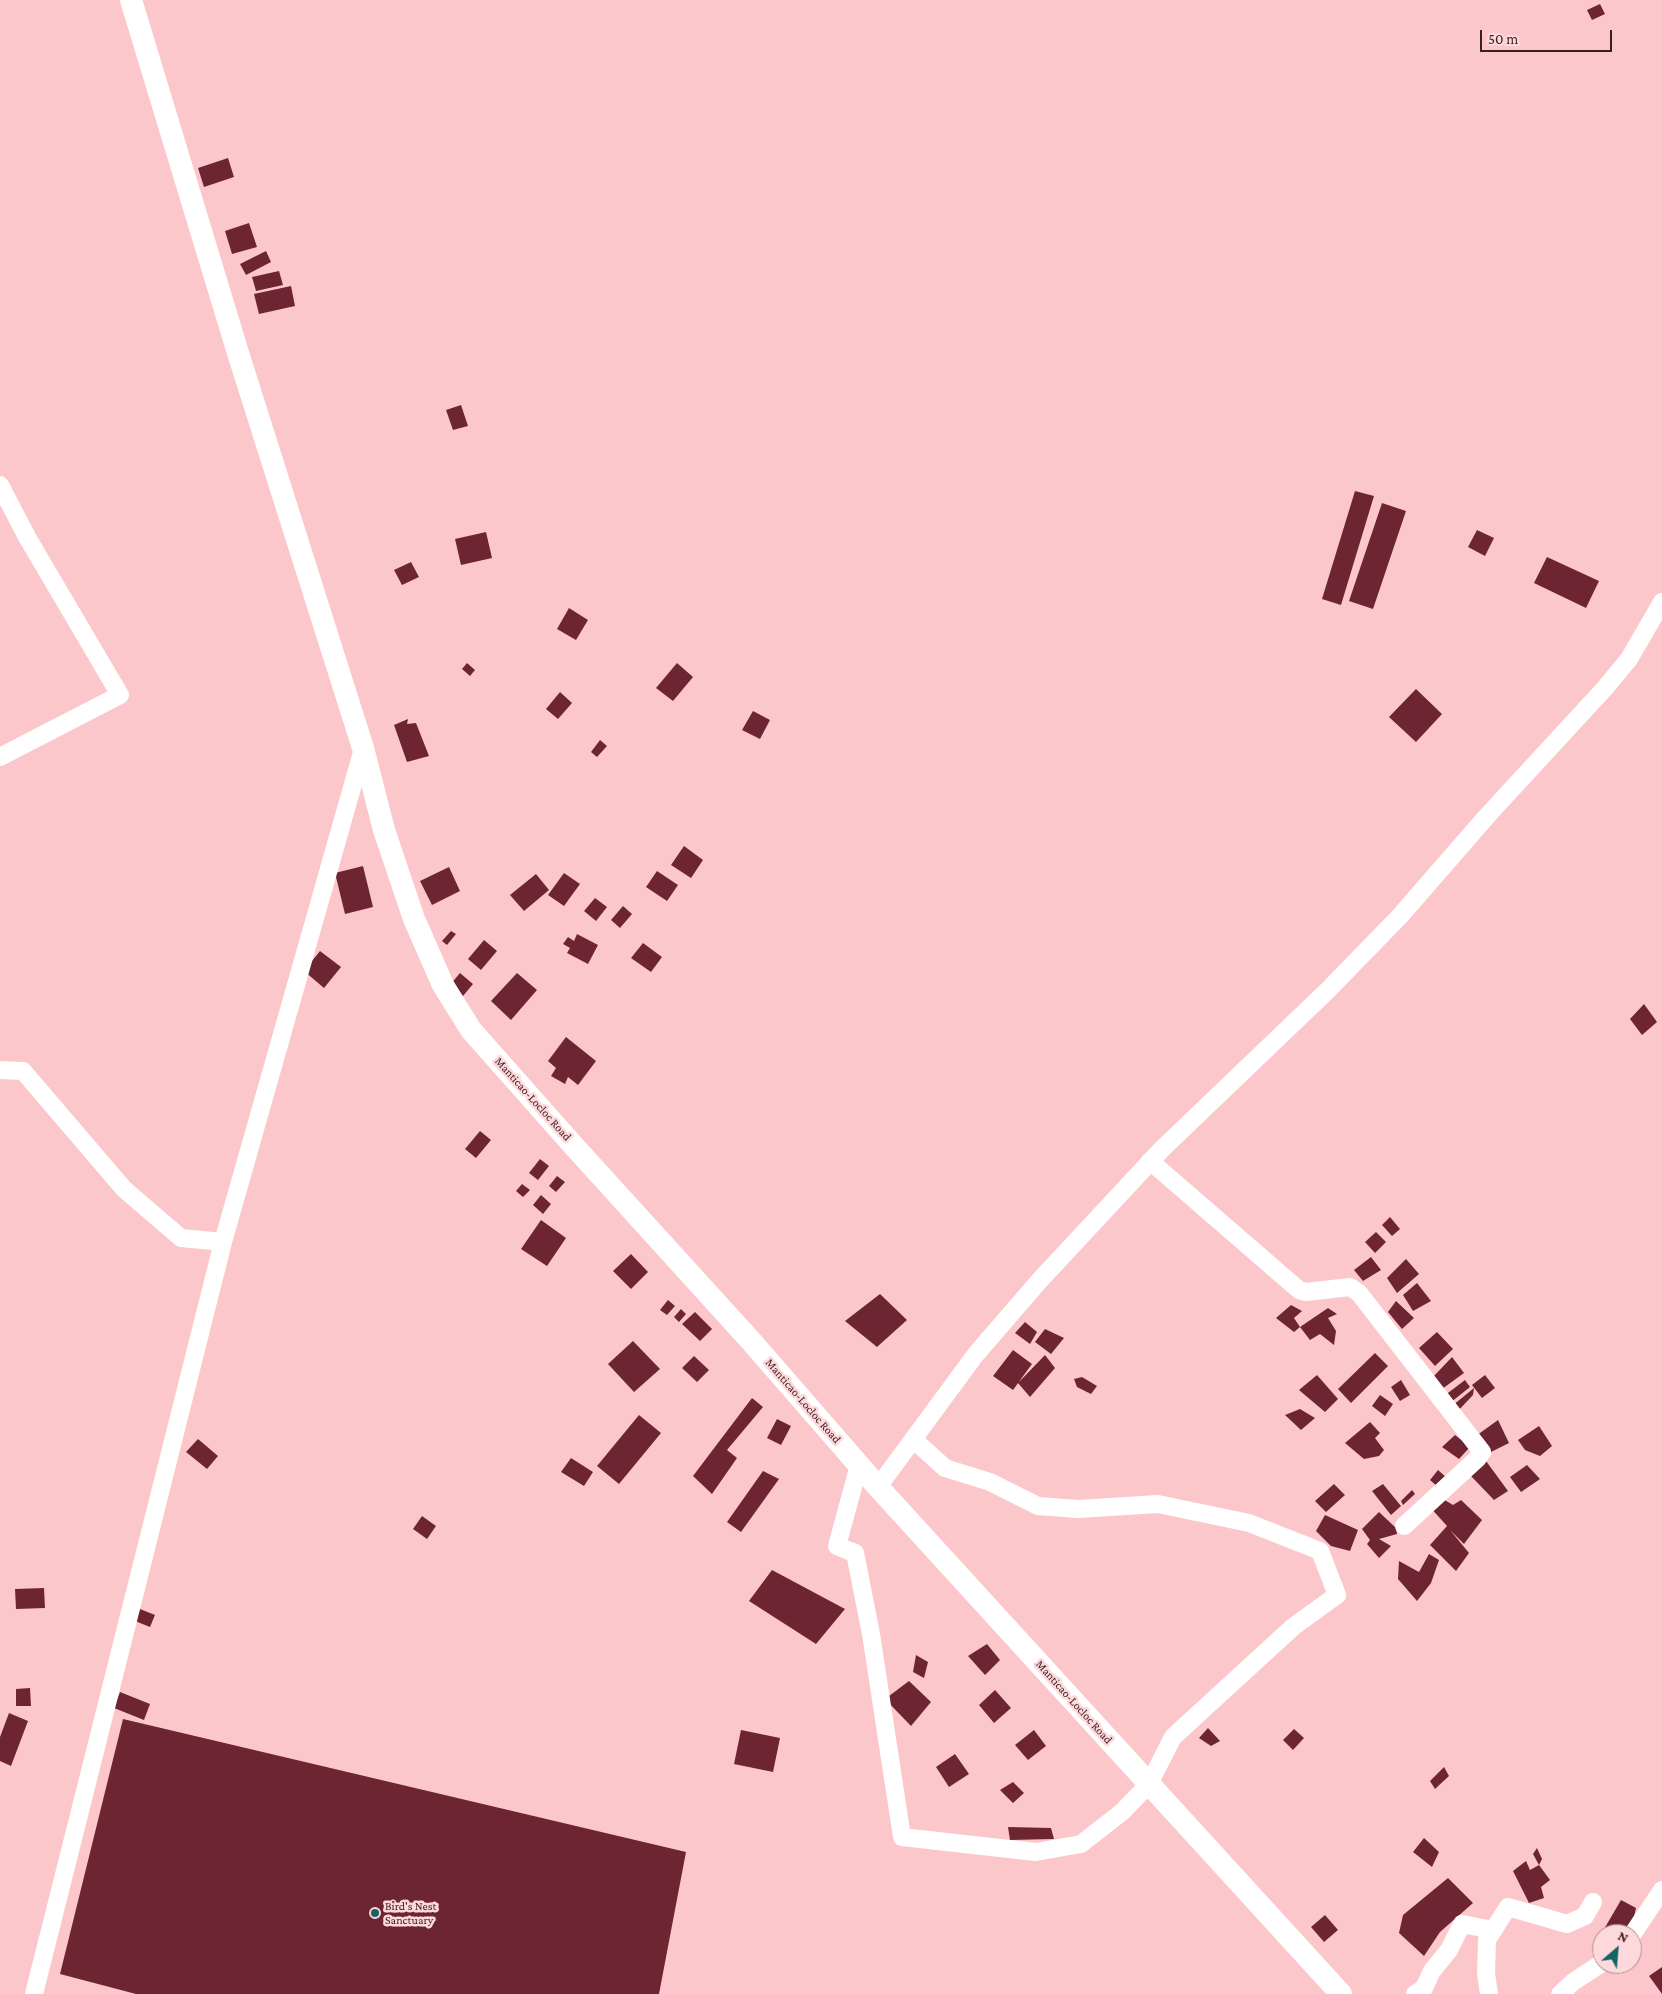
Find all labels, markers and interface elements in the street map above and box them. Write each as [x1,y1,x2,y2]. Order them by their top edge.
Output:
scale bar [1482,20,1614,52]
text: 50 m [1488,31,1518,47]
street label: Manticao-Locloc Road [492,1054,574,1144]
street label: Manticao-Locloc Road [762,1356,844,1446]
street label: Manticao-Locloc Road [1033,1657,1115,1747]
place label: Bird's Nest Sanctuary [385,1899,437,1927]
marker: Bird's Nest Sanctuary [369,1907,381,1919]
north arrow [1592,1924,1642,1974]
text: N [1615,1927,1631,1946]

